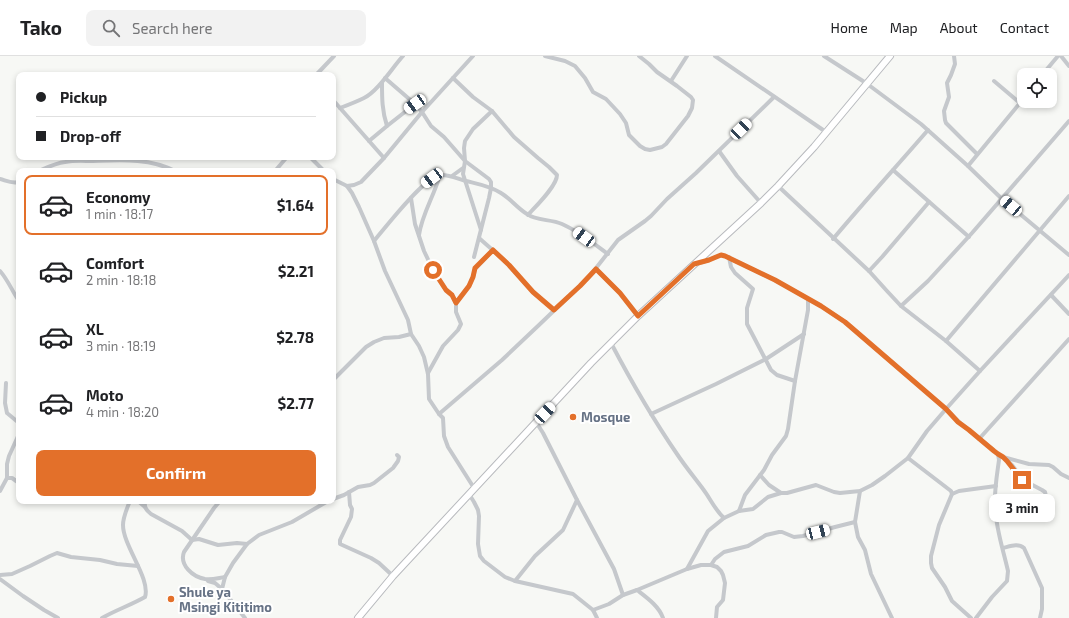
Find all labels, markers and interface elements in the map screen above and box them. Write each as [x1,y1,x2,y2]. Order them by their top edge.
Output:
search box [86,10,366,46]
text: Tako [20,16,62,39]
icon: search [100,17,122,39]
text: Search here [132,19,213,37]
text: Home [831,19,868,36]
text: Map [890,19,918,36]
text: About [940,19,978,36]
text: Contact [1000,19,1049,36]
map controls [1017,68,1057,108]
button: locate [1017,68,1057,108]
text: Pickup [60,88,107,106]
car [402,92,428,116]
car [728,116,754,142]
text: Drop-off [60,127,121,145]
car [419,166,445,190]
icon: car [38,187,74,223]
text: Economy [86,188,151,206]
car [998,194,1024,218]
text: $1.64 [277,196,314,214]
text: 1 min · 18:17 [86,206,153,222]
car [571,225,597,249]
icon: car [38,253,74,289]
text: Comfort [86,254,144,272]
route start [424,261,442,279]
text: $2.21 [278,262,314,280]
text: 2 min · 18:18 [86,272,156,288]
icon: car [38,319,74,355]
text: XL [86,320,104,338]
text: $2.78 [276,328,314,346]
text: 3 min · 18:19 [86,338,156,354]
icon: car [38,385,74,421]
text: Moto [86,386,124,404]
text: $2.77 [278,394,314,412]
car [532,400,558,426]
text: 4 min · 18:20 [86,404,159,420]
place label: Mosque [581,409,630,425]
marker: Mosque [568,412,578,422]
button: Confirm [36,450,316,496]
route end [1013,471,1031,489]
callout: 3 min [989,494,1055,522]
text: 3 min [1005,500,1039,516]
car [805,523,831,541]
place label: Shule ya Msingi Kititimo [179,584,272,615]
marker: Shule ya Msingi Kititimo [166,594,176,604]

